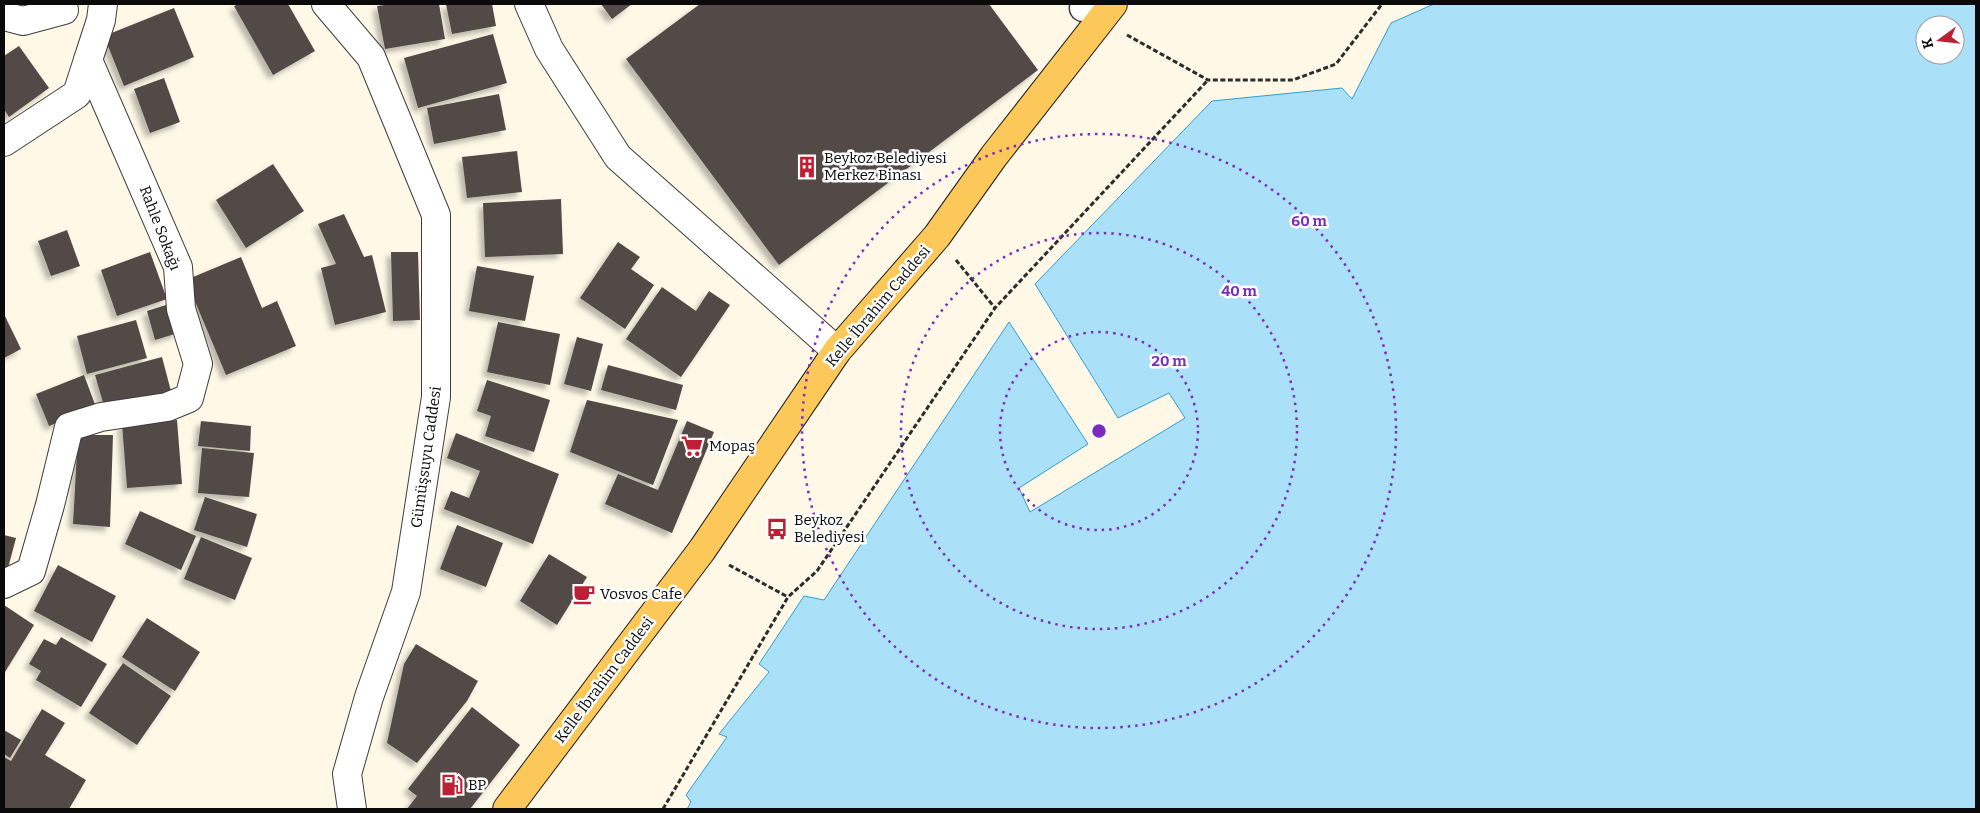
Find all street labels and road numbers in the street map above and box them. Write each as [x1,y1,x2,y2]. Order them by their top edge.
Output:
street label: Rahle Sokağı [136,183,185,273]
street label: Kelle İbrahim Caddesi [822,241,934,370]
street label: Gümüşsuyu Caddesi [407,385,445,529]
street label: Kelle İbrahim Caddesi [551,613,657,746]

